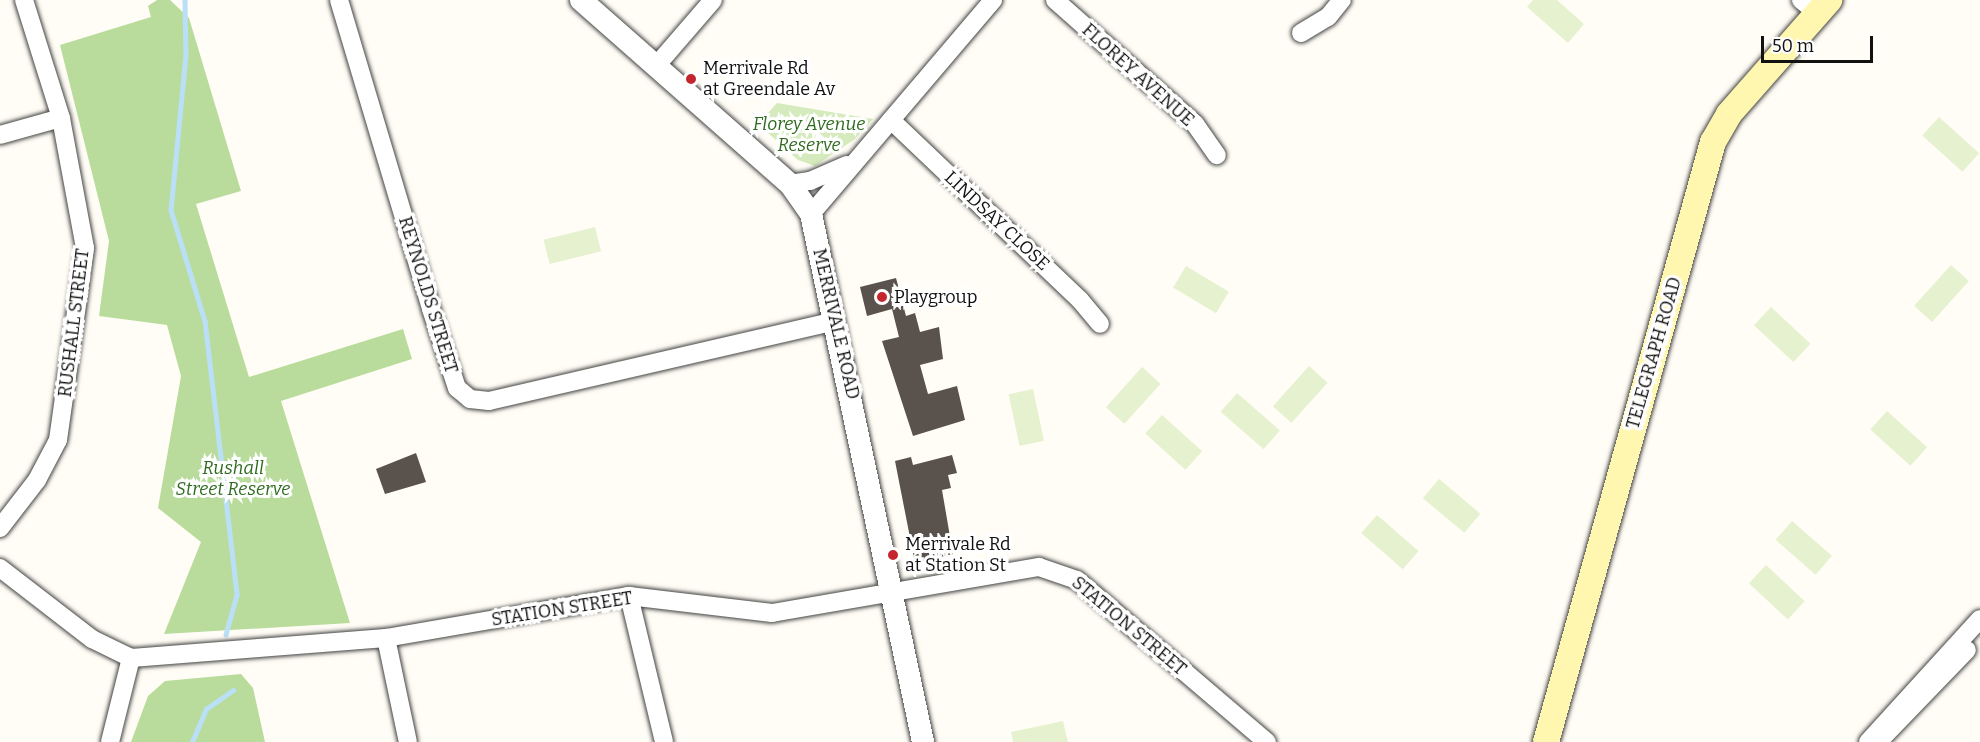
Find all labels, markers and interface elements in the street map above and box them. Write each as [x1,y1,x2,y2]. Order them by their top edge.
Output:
street label: FLOREY AVENUE [1078,19,1198,131]
scale bar [1764,24,1876,62]
text: 50 m [1772,35,1814,57]
place label: Merrivale Rd at Greendale Av [703,58,835,100]
marker: Merrivale Rd at Greendale Av [684,72,698,86]
park label: Florey Avenue Reserve [753,114,865,156]
street label: LINDSAY CLOSE [940,167,1054,275]
street label: REYNOLDS STREET [394,214,462,376]
street label: MERRIVALE ROAD [808,246,864,402]
street label: RUSHALL STREET [54,248,94,398]
street label: TELEGRAPH ROAD [1622,275,1686,431]
place label: Playgroup [894,286,977,308]
marker: Playgroup [875,290,889,304]
park label: Rushall Street Reserve [176,458,290,500]
place label: Merrivale Rd at Station St [905,534,1011,576]
marker: Merrivale Rd at Station St [886,548,900,562]
street label: STATION STREET [1067,572,1191,680]
street label: STATION STREET [490,587,634,631]

